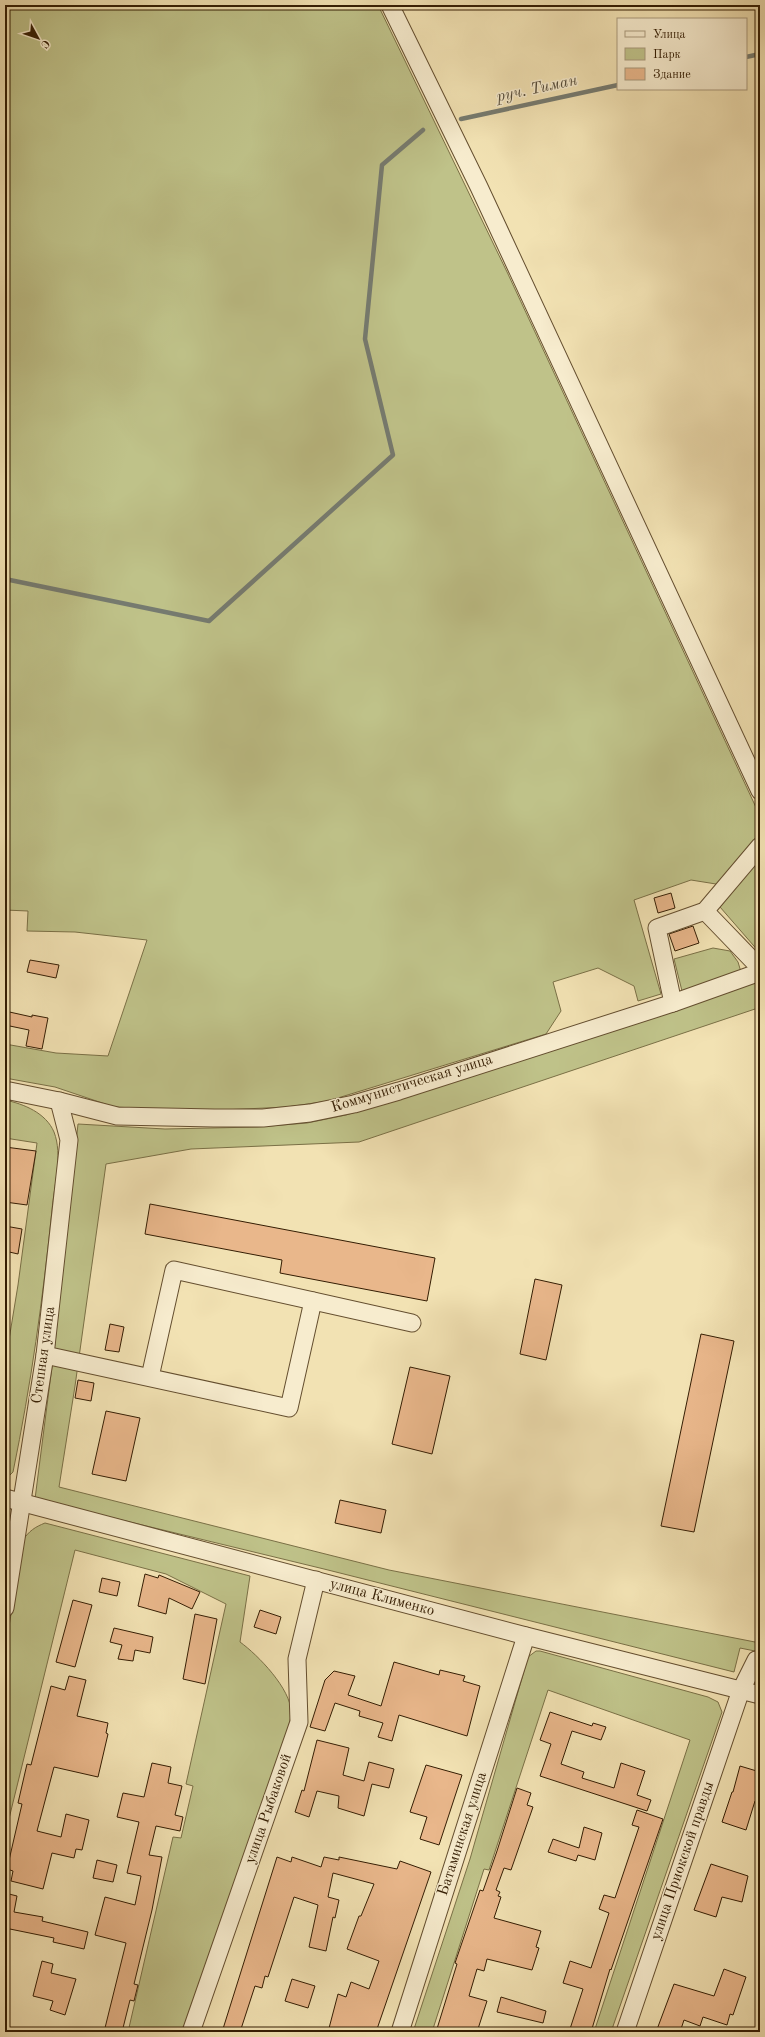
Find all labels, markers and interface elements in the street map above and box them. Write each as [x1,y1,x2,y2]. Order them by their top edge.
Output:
north arrow [18,18,58,58]
legend [617,18,747,90]
text: Улица [653,29,686,41]
text: С [38,37,51,50]
text: Парк [653,49,681,61]
text: Здание [653,69,691,81]
water label: руч. Тиман [493,73,579,106]
street label: Коммунистическая улица [330,1052,495,1116]
street label: Степная улица [30,1305,58,1405]
street label: улица Клименко [328,1577,436,1619]
street label: улица Рыбаковой [243,1752,295,1866]
street label: Батаминская улица [436,1770,490,1898]
street label: улица Приокской правды [649,1780,717,1942]

